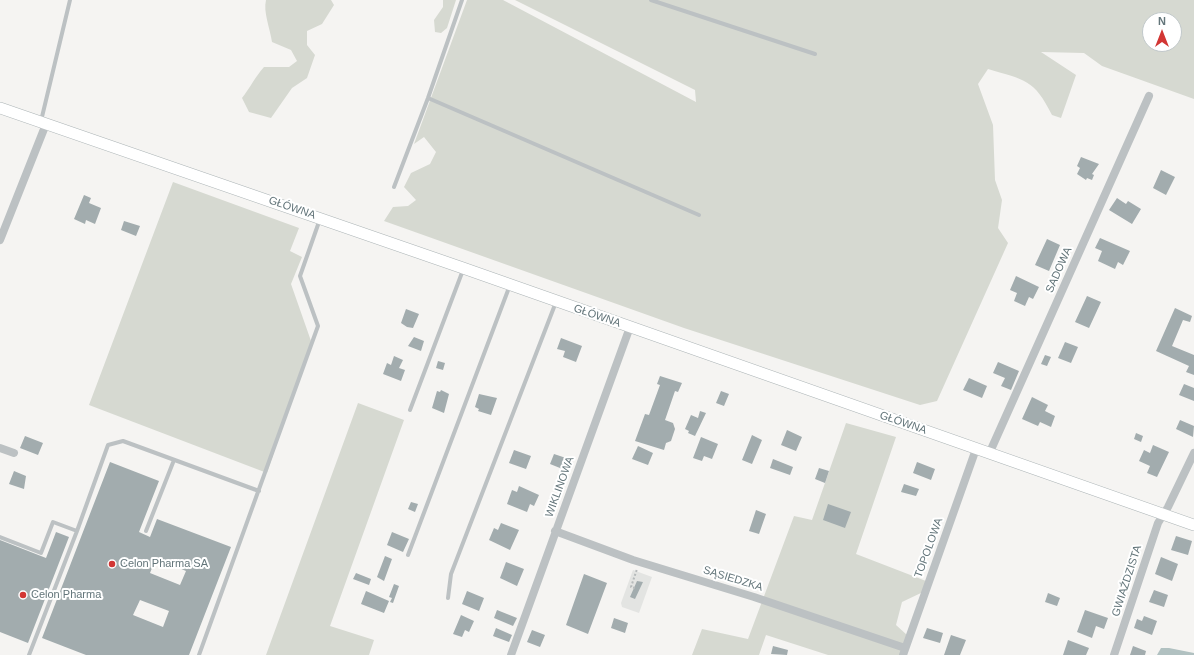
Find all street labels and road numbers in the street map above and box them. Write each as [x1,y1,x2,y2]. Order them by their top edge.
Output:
street label: GŁÓWNA [267,194,317,222]
street label: SADOWA [1043,245,1075,295]
street label: GŁÓWNA [572,302,622,330]
street label: GŁÓWNA [878,409,928,437]
street label: WIKLINOWA [543,455,577,519]
street label: TOPOLOWA [912,516,946,580]
street label: GWIAŹDZISTA [1109,544,1145,618]
street label: SĄSIEDZKA [702,564,764,594]

